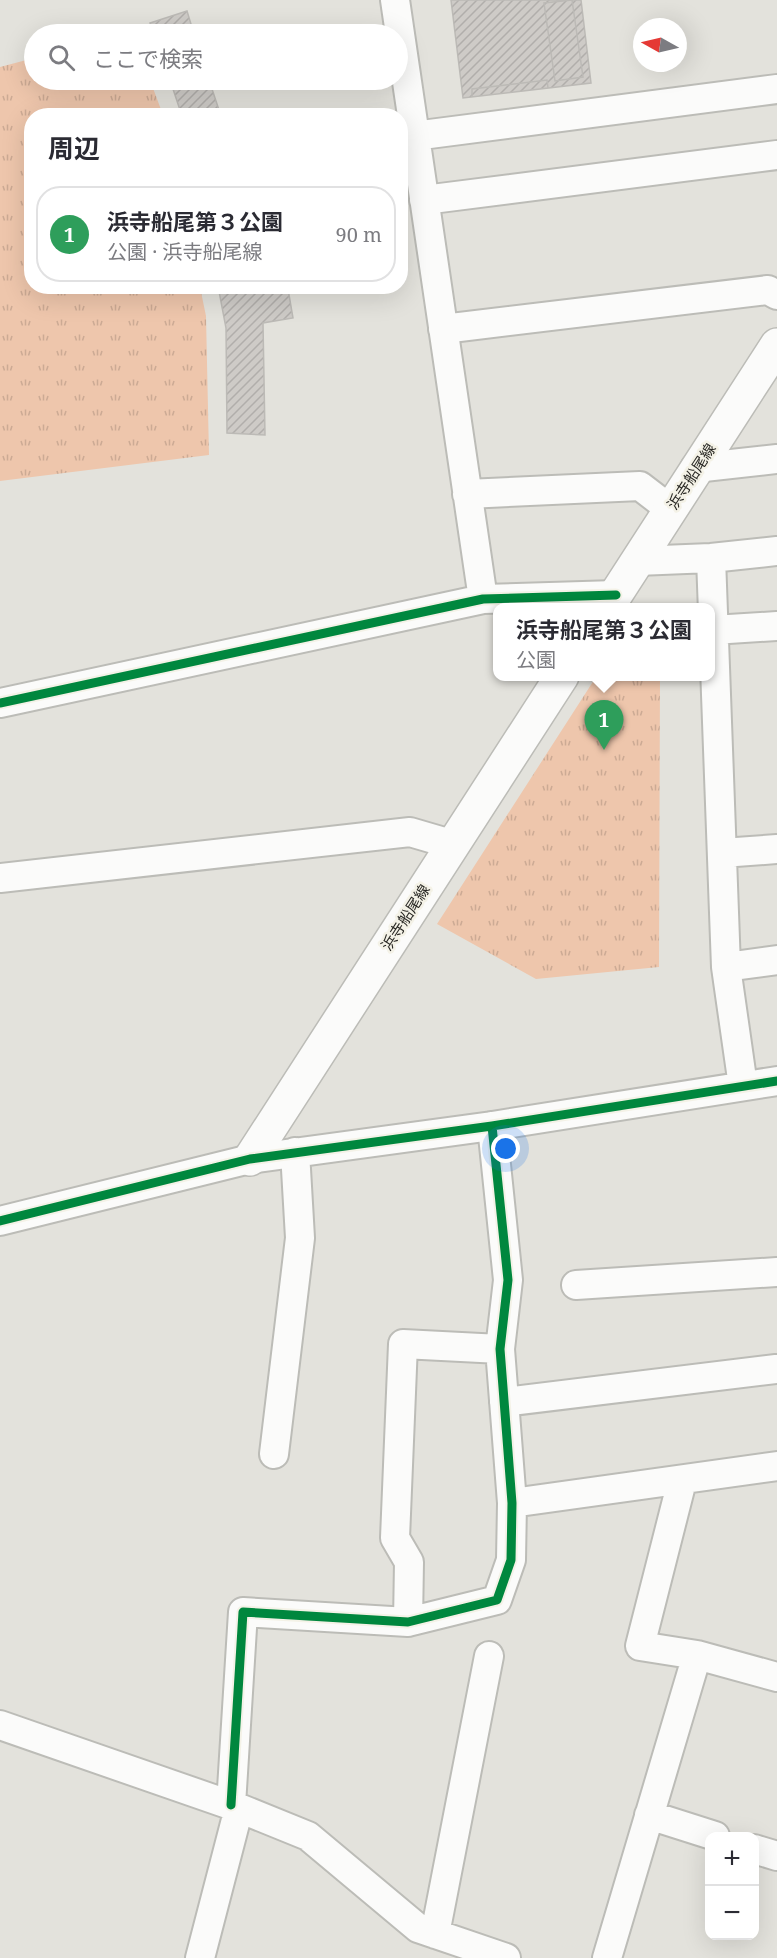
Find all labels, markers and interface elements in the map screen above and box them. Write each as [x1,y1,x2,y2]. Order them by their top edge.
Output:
north arrow [633,18,687,72]
search box [24,24,408,90]
icon: search [45,41,78,74]
text: ここで検索 [93,43,203,73]
text: 周辺 [48,130,100,166]
text: 浜寺船尾第３公園 [107,206,283,236]
text: 1 [64,221,75,248]
text: 90 m [336,221,382,248]
text: 公園 · 浜寺船尾線 [107,238,262,265]
street label: 浜寺船尾線 [662,439,720,513]
popup [493,603,715,681]
text: 浜寺船尾第３公園 [516,614,692,644]
text: 公園 [516,646,556,673]
pin: 1 [584,700,624,750]
street label: 浜寺船尾線 [376,880,434,954]
your location [491,1134,520,1163]
map controls [705,1832,759,1940]
button: + [705,1832,759,1886]
button: − [705,1886,759,1940]

